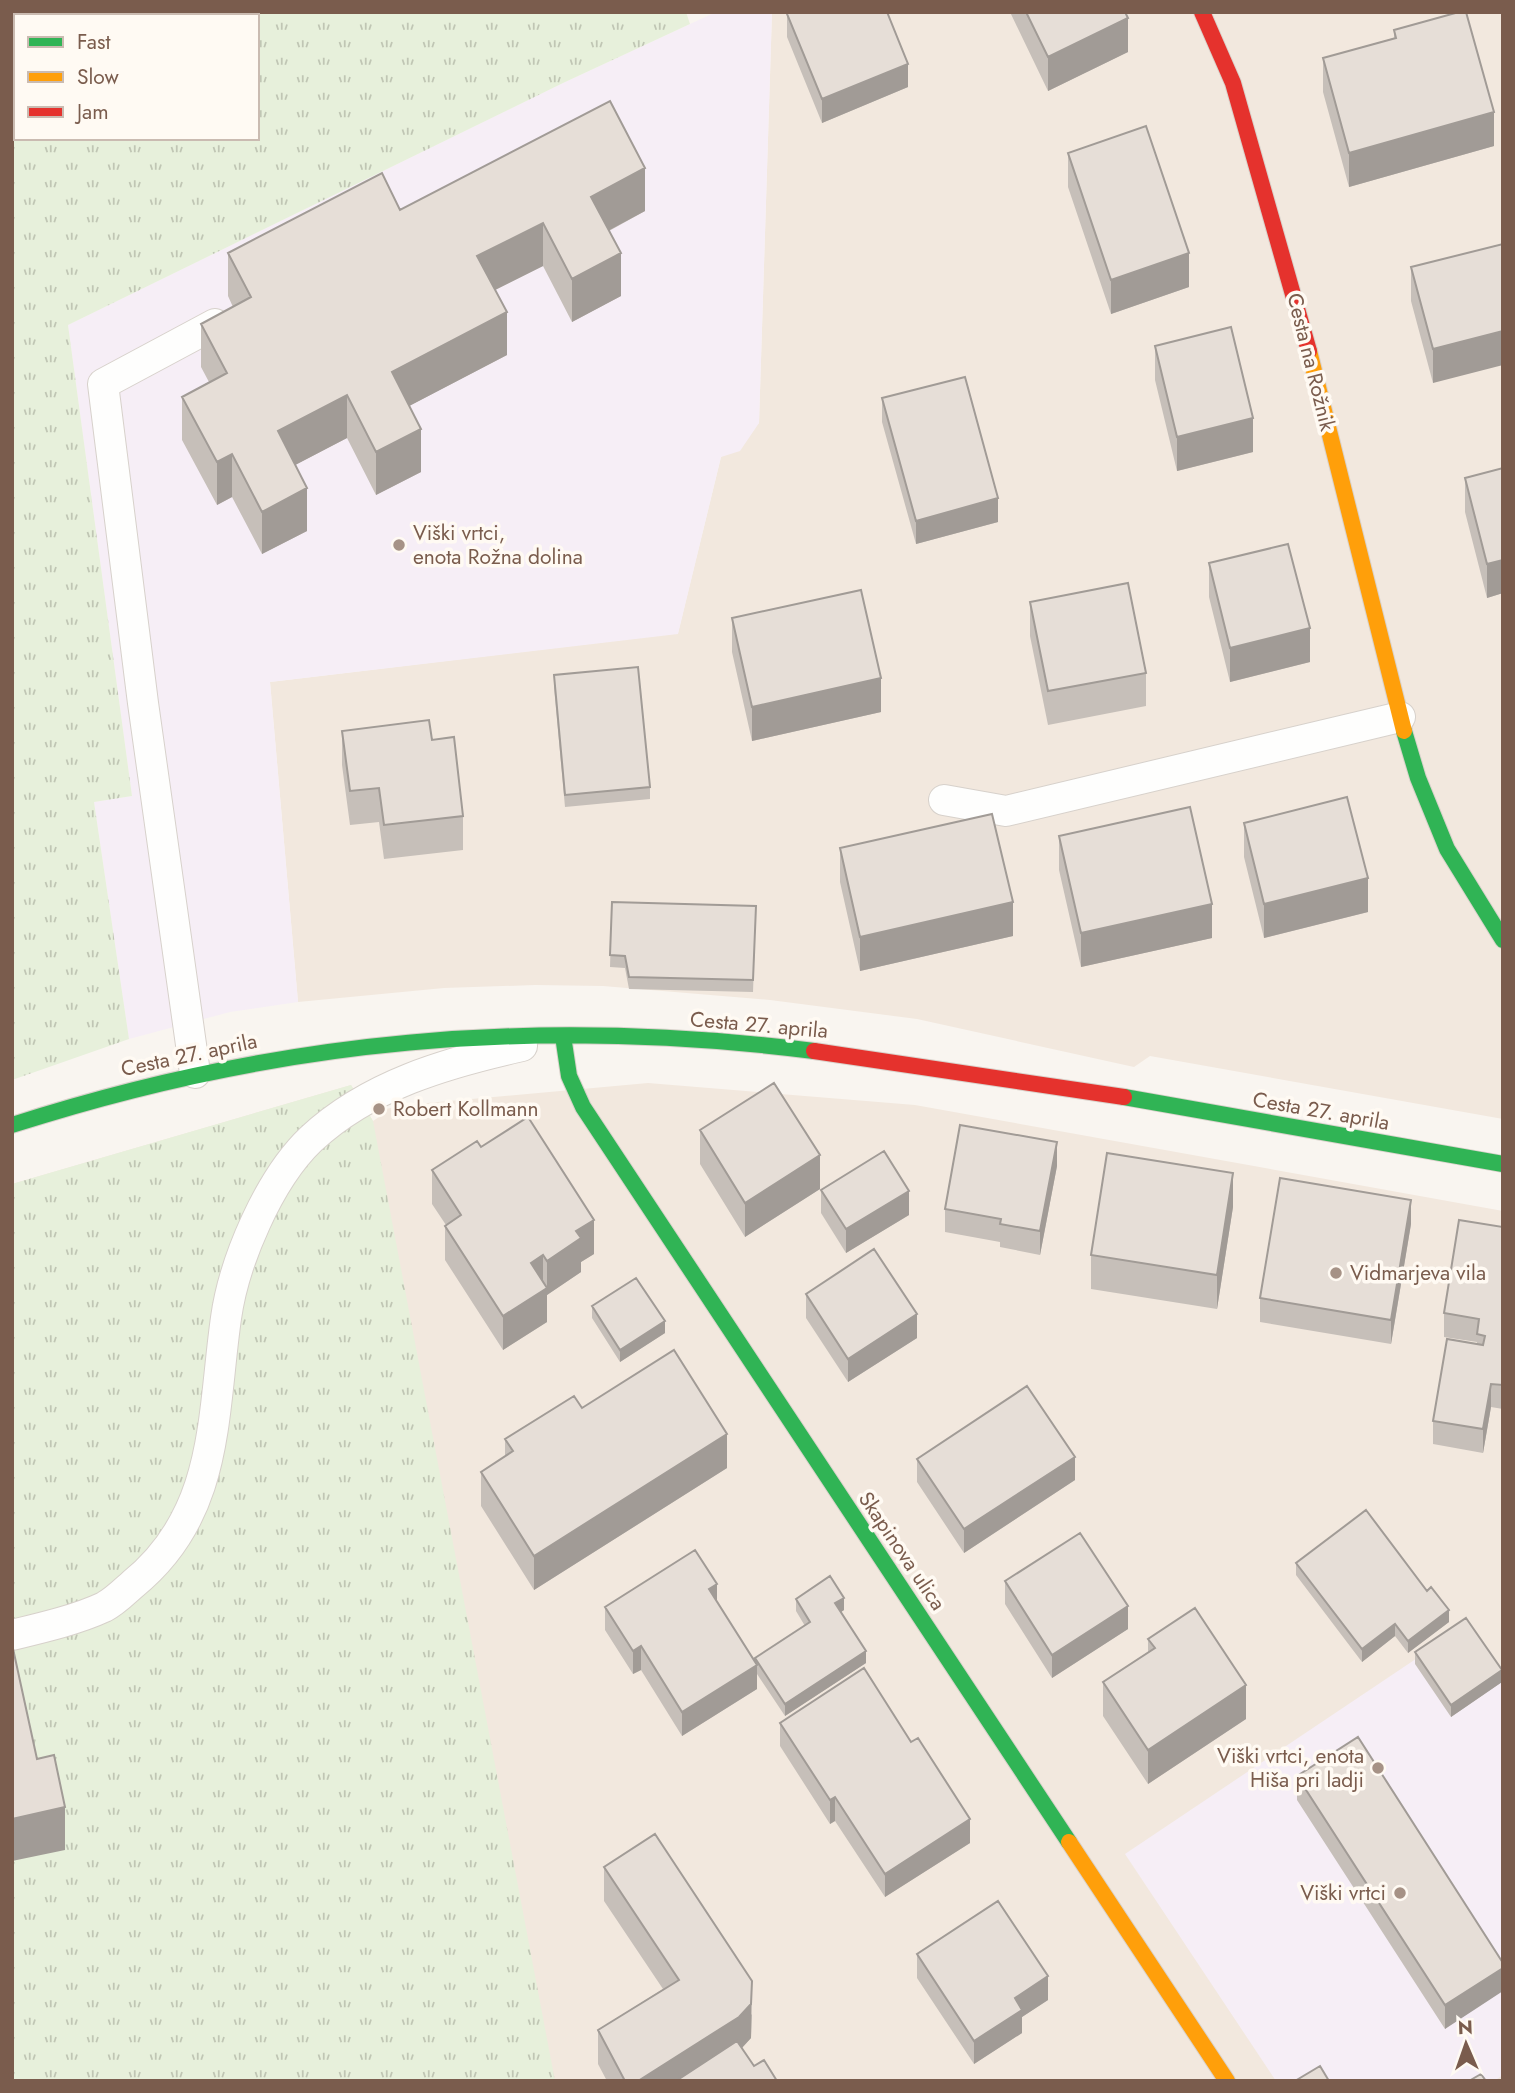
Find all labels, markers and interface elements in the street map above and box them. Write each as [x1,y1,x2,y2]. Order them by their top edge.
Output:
legend [14,14,259,140]
text: Fast [77,27,110,57]
text: Slow [77,62,119,92]
text: Jam [74,97,109,127]
street label: Cesta na Rožnik [1279,290,1343,435]
place label: Viški vrtci, enota Rožna dolina [413,518,583,572]
marker: Viški vrtci, enota Rožna dolina [391,537,407,553]
street label: Cesta 27. aprila [689,1004,829,1046]
street label: Cesta 27. aprila [118,1026,260,1084]
street label: Cesta 27. aprila [1250,1084,1392,1138]
place label: Robert Kollmann [393,1094,538,1124]
marker: Robert Kollmann [371,1101,387,1117]
place label: Vidmarjeva vila [1350,1258,1486,1288]
marker: Vidmarjeva vila [1328,1265,1344,1281]
street label: Skapinova ulica [851,1486,953,1616]
place label: Viški vrtci, enota Hiša pri ladji [1217,1741,1364,1795]
marker: Viški vrtci, enota Hiša pri ladji [1370,1760,1386,1776]
place label: Viški vrtci [1300,1878,1386,1908]
marker: Viški vrtci [1392,1885,1408,1901]
north arrow [1431,2009,1501,2079]
text: N [1457,2014,1473,2041]

